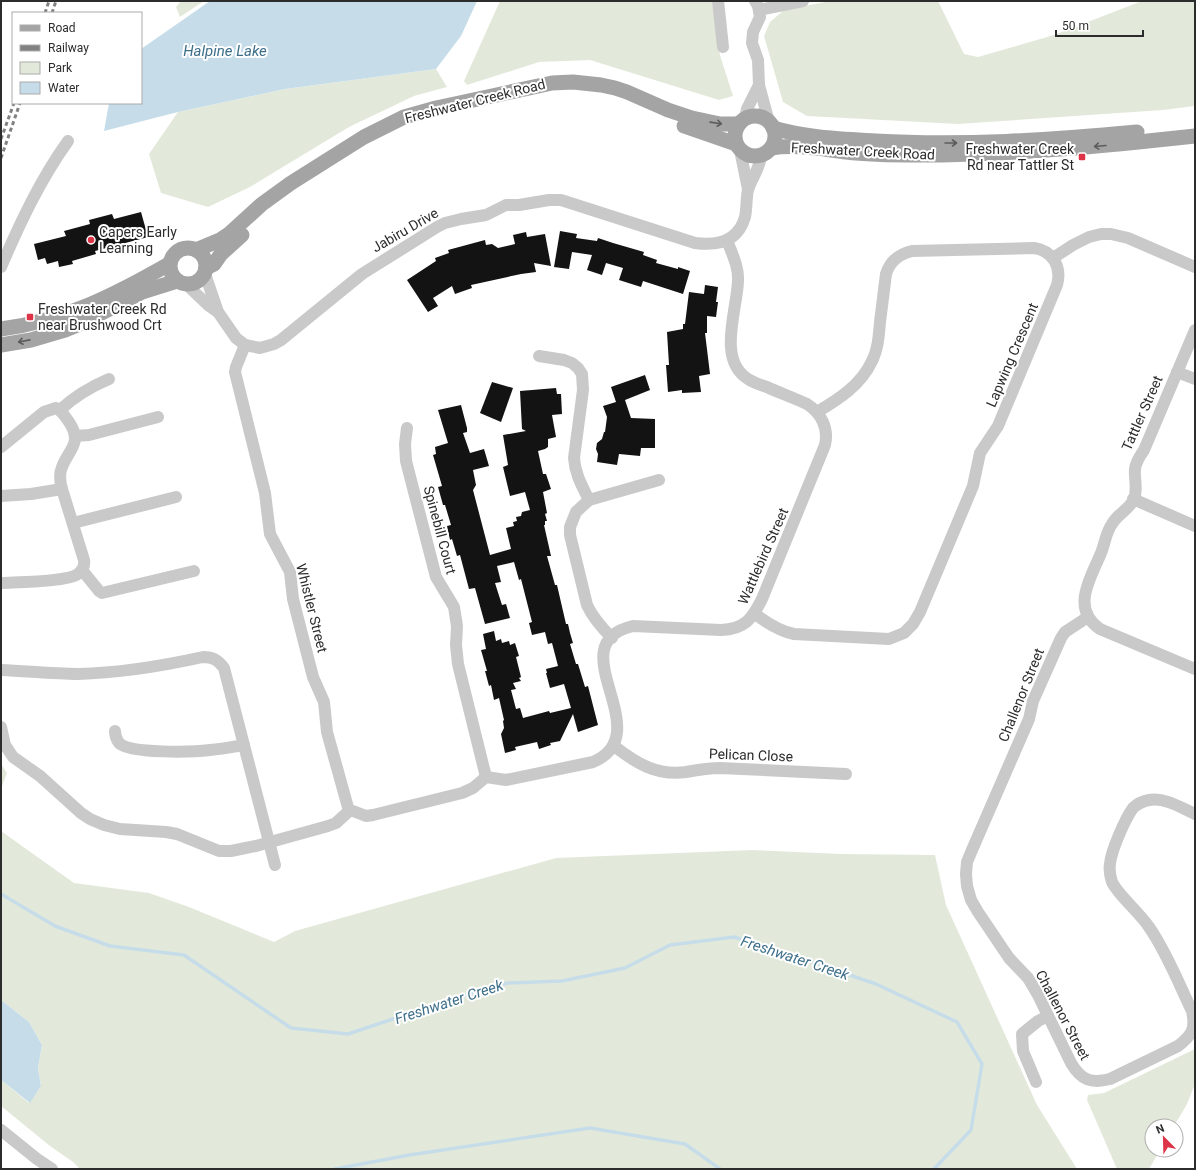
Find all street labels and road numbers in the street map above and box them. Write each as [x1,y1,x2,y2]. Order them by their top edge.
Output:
street label: Freshwater Creek Road [403,76,547,126]
street label: Freshwater Creek Road [791,139,935,163]
street label: Jabiru Drive [369,205,441,255]
street label: Lapwing Crescent [983,300,1041,409]
street label: Tattler Street [1118,373,1166,453]
street label: Spinebill Court [421,484,460,576]
street label: Wattlebird Street [735,505,792,607]
street label: Whistler Street [293,562,331,655]
street label: Challenor Street [995,645,1047,744]
street label: Pelican Close [709,746,793,764]
street label: Challenor Street [1033,967,1094,1063]

